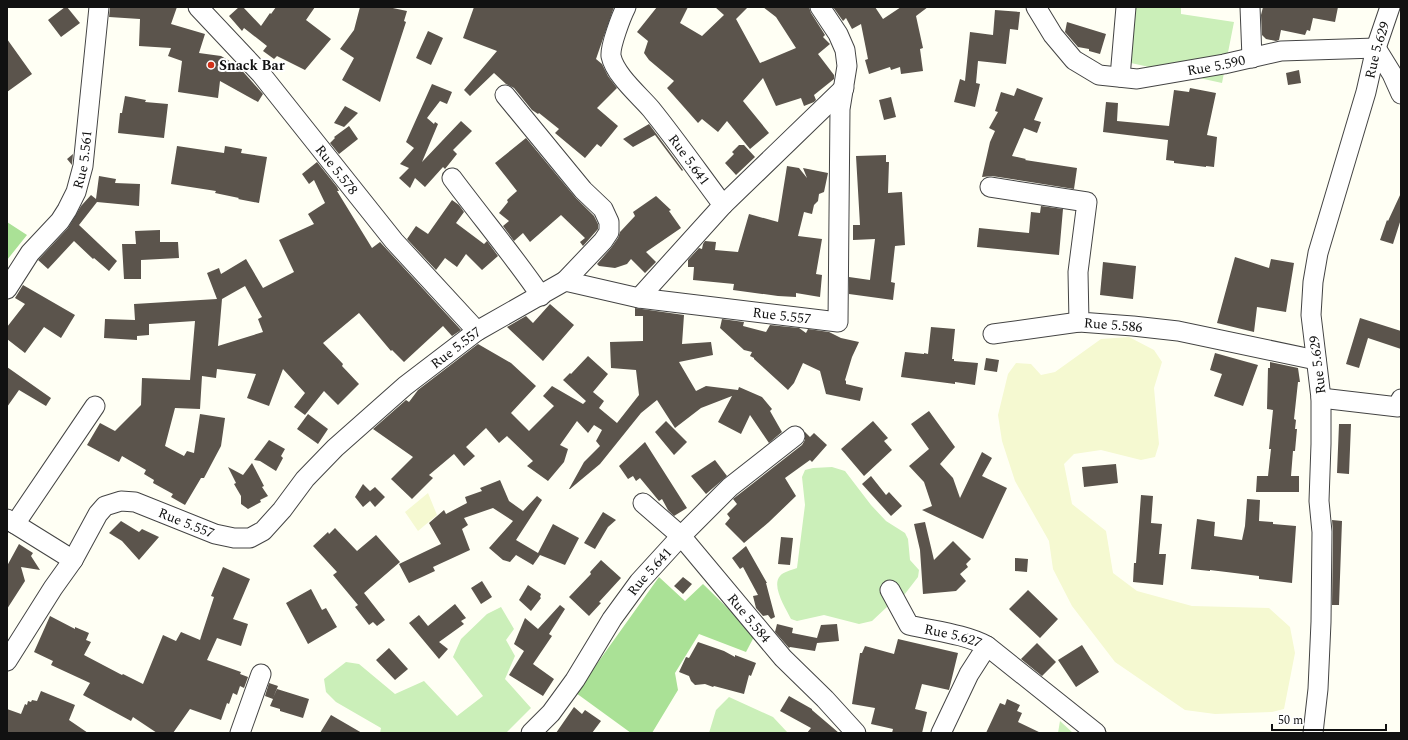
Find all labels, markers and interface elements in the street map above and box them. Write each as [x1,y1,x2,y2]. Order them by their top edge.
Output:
street label: Rue 5.629 [1359,19,1395,81]
street label: Rue 5.590 [1185,49,1247,81]
place label: Snack Bar [219,55,285,76]
marker: Snack Bar [206,60,216,70]
street label: Rue 5.561 [67,129,98,191]
street label: Rue 5.641 [663,130,715,190]
street label: Rue 5.578 [310,140,363,199]
street label: Rue 5.557 [751,302,812,330]
street label: Rue 5.586 [1083,312,1144,338]
street label: Rue 5.557 [426,322,486,374]
street label: Rue 5.629 [1303,334,1332,395]
street label: Rue 5.557 [155,502,218,544]
street label: Rue 5.641 [622,543,677,600]
street label: Rue 5.584 [722,589,776,647]
street label: Rue 5.627 [922,618,985,653]
scale bar [1272,706,1386,732]
text: 50 m [1278,711,1303,730]

